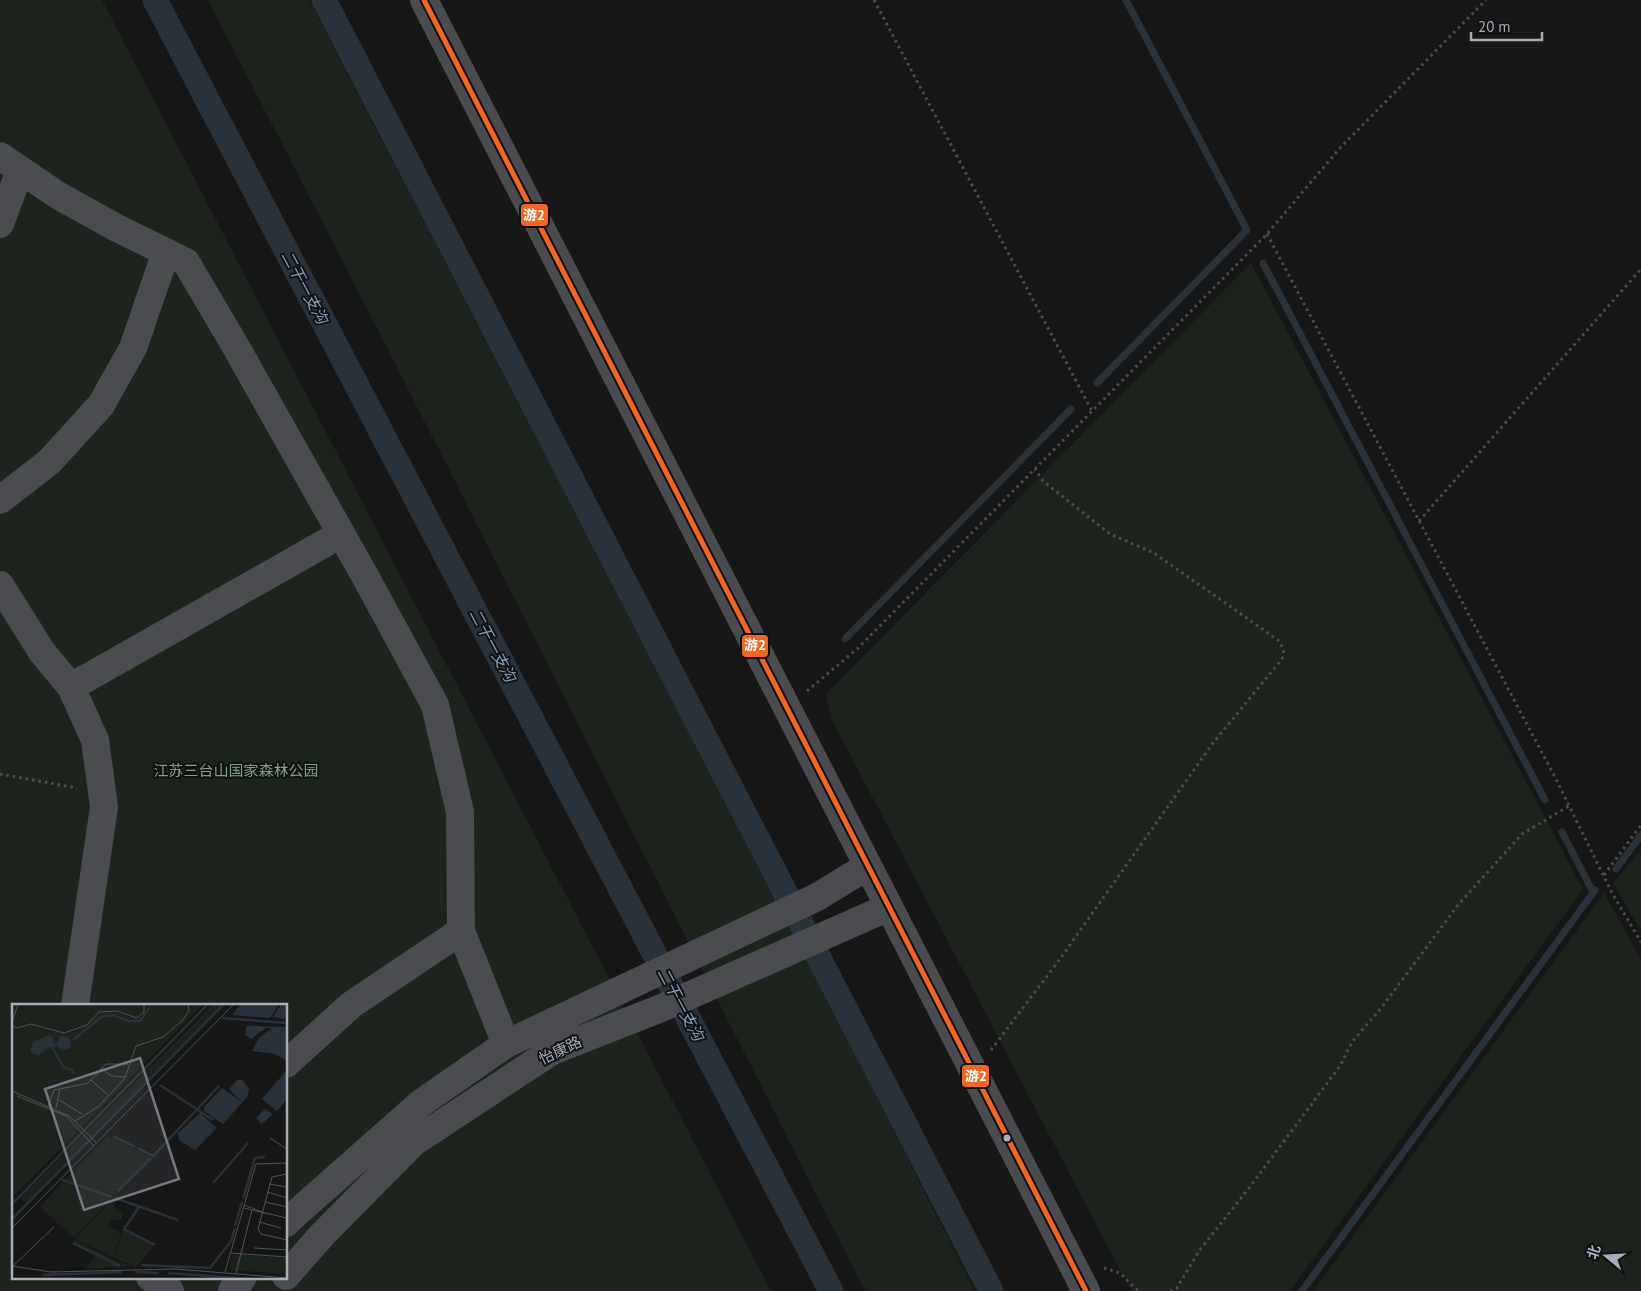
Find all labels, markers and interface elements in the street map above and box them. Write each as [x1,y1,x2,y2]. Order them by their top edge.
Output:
scale bar [1471,10,1542,42]
text: 20 m [1478,17,1511,36]
line badge: 游2 [520,203,549,227]
text: 游2 [523,206,545,224]
water label: 二干一支沟 [277,247,334,329]
water label: 二干一支沟 [465,605,522,687]
line badge: 游2 [741,634,769,658]
text: 游2 [744,636,766,654]
park label: 江苏三台山国家森林公园 [153,761,319,780]
water label: 二干一支沟 [653,964,710,1046]
inset map [12,1004,288,1278]
street label: 怡康路 [536,1032,584,1068]
line badge: 游2 [961,1064,990,1088]
text: 游2 [965,1067,987,1085]
unlabelled marker [1002,1133,1012,1143]
north arrow [1581,1231,1631,1281]
text: 北 [1583,1243,1604,1261]

